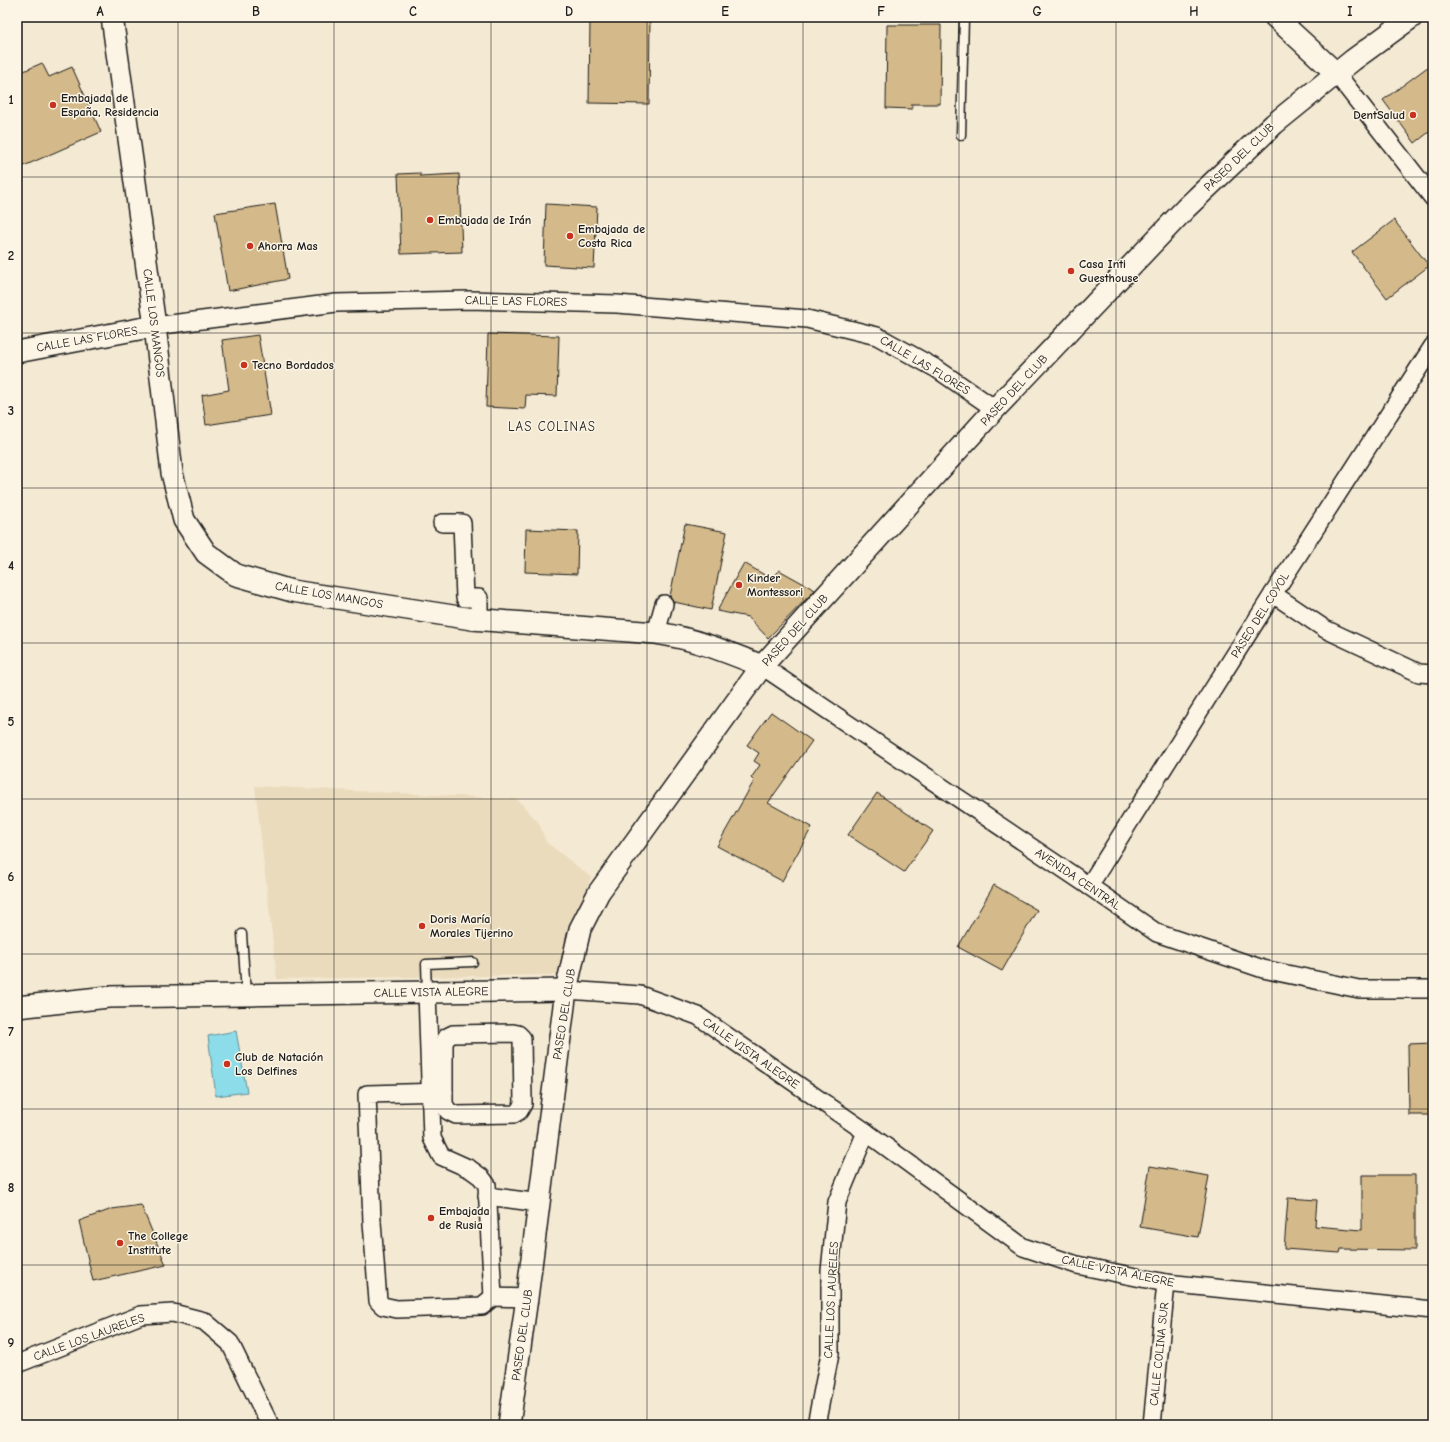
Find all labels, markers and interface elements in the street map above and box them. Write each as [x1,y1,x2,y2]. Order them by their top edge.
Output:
text: A [96,4,104,19]
text: B [252,4,260,19]
text: C [409,4,417,19]
text: D [565,4,573,19]
text: E [721,4,729,19]
text: F [877,4,885,19]
text: G [1032,4,1042,19]
text: H [1189,4,1199,19]
text: I [1347,4,1353,19]
place label: Embajada de España, Residencia [61,91,159,119]
text: 1 [8,92,14,107]
marker: Embajada de España, Residencia [48,100,58,110]
place label: DentSalud [1353,108,1405,122]
marker: DentSalud [1408,110,1418,120]
street label: PASEO DEL CLUB [1201,120,1277,194]
place label: Embajada de Irán [438,213,531,227]
marker: Embajada de Irán [425,215,435,225]
place label: Embajada de Costa Rica [578,222,645,250]
marker: Embajada de Costa Rica [565,231,575,241]
place label: Ahorra Mas [258,239,318,253]
marker: Ahorra Mas [245,241,255,251]
text: 2 [8,248,14,263]
place label: Casa Inti Guesthouse [1079,257,1138,285]
marker: Casa Inti Guesthouse [1066,266,1076,276]
street label: CALLE LOS MANGOS [140,268,168,379]
street label: CALLE LAS FLORES [465,293,568,309]
street label: CALLE LAS FLORES [35,323,139,355]
street label: CALLE LAS FLORES [877,333,973,398]
street label: PASEO DEL CLUB [977,352,1051,428]
place label: Tecno Bordados [252,358,334,372]
marker: Tecno Bordados [239,360,249,370]
text: 3 [8,403,14,418]
district label: LAS COLINAS [508,419,596,434]
text: 4 [8,558,14,573]
street label: PASEO DEL COYOL [1228,570,1292,660]
place label: Kinder Montessori [747,571,803,599]
street label: CALLE LOS MANGOS [274,579,384,611]
marker: Kinder Montessori [734,580,744,590]
street label: PASEO DEL CLUB [759,591,831,669]
text: 5 [8,714,15,729]
street label: AVENIDA CENTRAL [1033,845,1123,913]
text: 6 [8,869,15,884]
place label: Doris María Morales Tijerino [430,912,513,940]
marker: Doris María Morales Tijerino [417,921,427,931]
street label: PASEO DEL CLUB [550,967,578,1061]
street label: CALLE VISTA ALEGRE [374,984,488,1000]
street label: CALLE VISTA ALEGRE [700,1014,802,1092]
text: 7 [8,1024,14,1039]
place label: Club de Natación Los Delfines [235,1050,323,1078]
marker: Club de Natación Los Delfines [222,1059,232,1069]
text: 8 [8,1180,14,1195]
place label: Embajada de Rusia [439,1204,490,1232]
marker: Embajada de Rusia [426,1213,436,1223]
place label: The College Institute [128,1229,188,1257]
marker: The College Institute [115,1238,125,1248]
street label: CALLE LOS LAURELES [821,1241,841,1359]
street label: CALLE VISTA ALEGRE [1060,1252,1176,1290]
street label: PASEO DEL CLUB [509,1288,535,1382]
street label: CALLE COLINA SUR [1147,1301,1171,1407]
street label: CALLE LOS LAURELES [32,1310,147,1364]
text: 9 [8,1335,15,1350]

